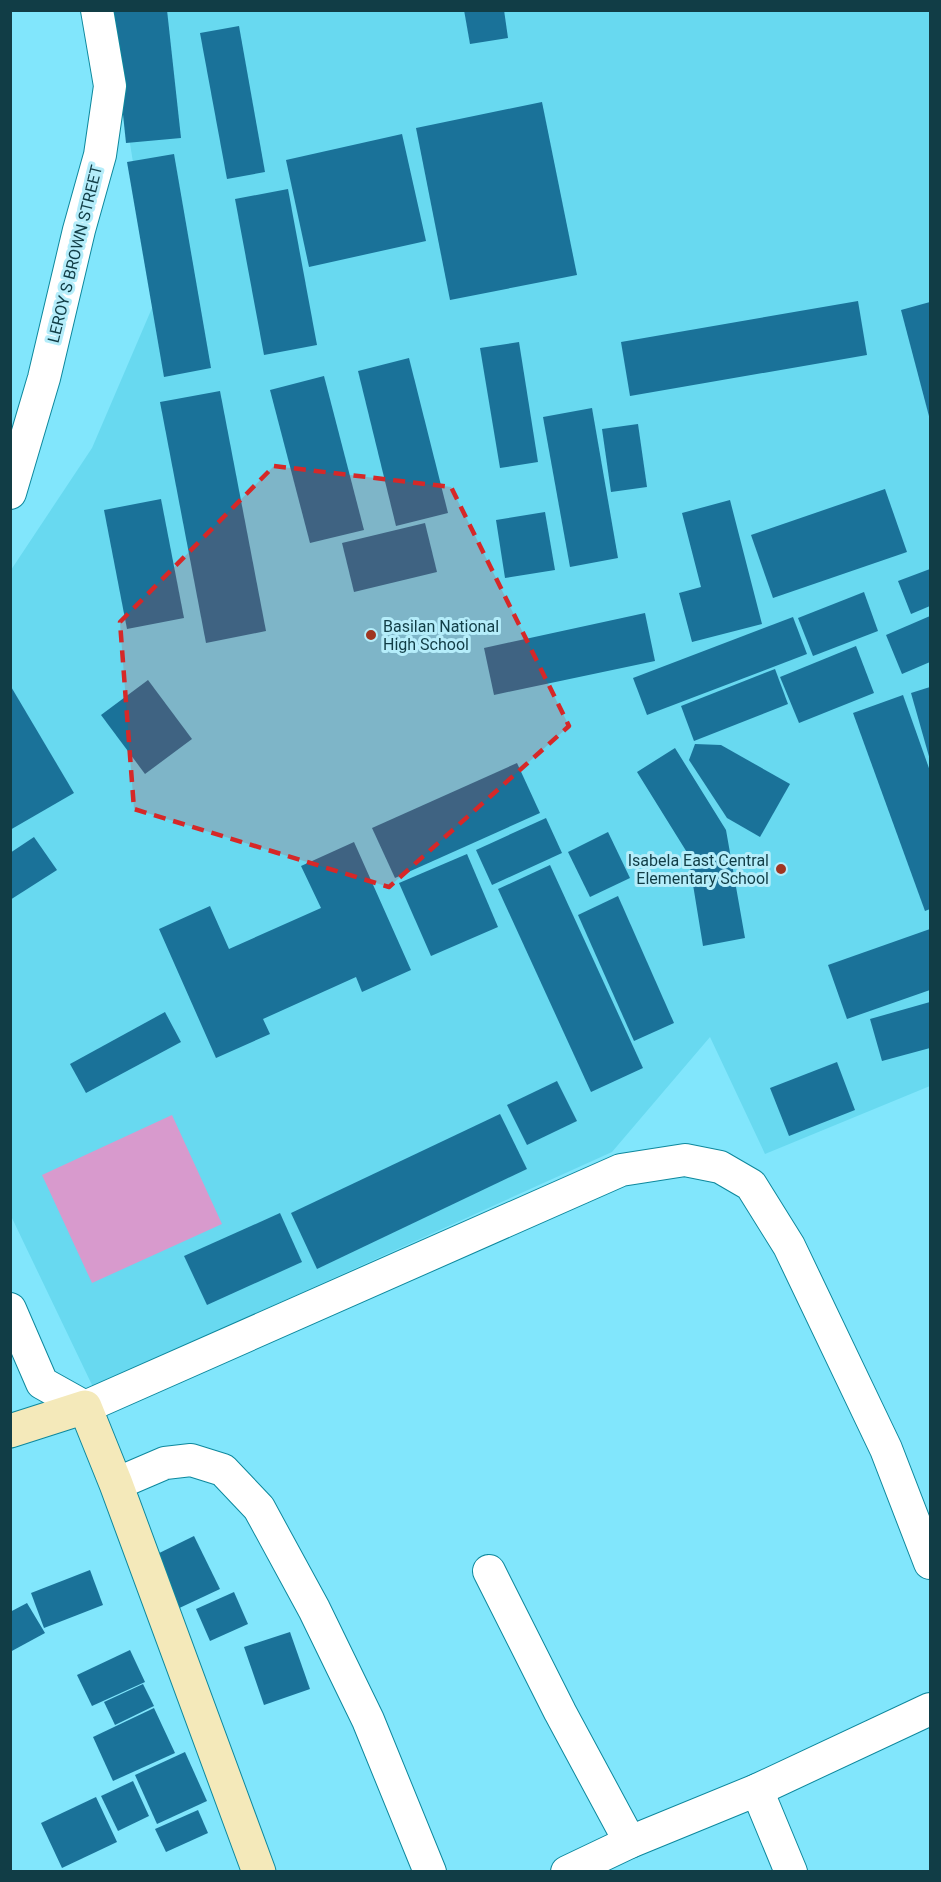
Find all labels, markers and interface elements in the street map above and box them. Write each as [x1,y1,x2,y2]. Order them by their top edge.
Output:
street label: LEROY S BROWN STREET [44,163,106,345]
place label: Basilan National High School [383,617,499,654]
marker: Basilan National High School [364,628,378,642]
place label: Isabela East Central Elementary School [628,851,769,888]
marker: Isabela East Central Elementary School [774,862,788,876]

